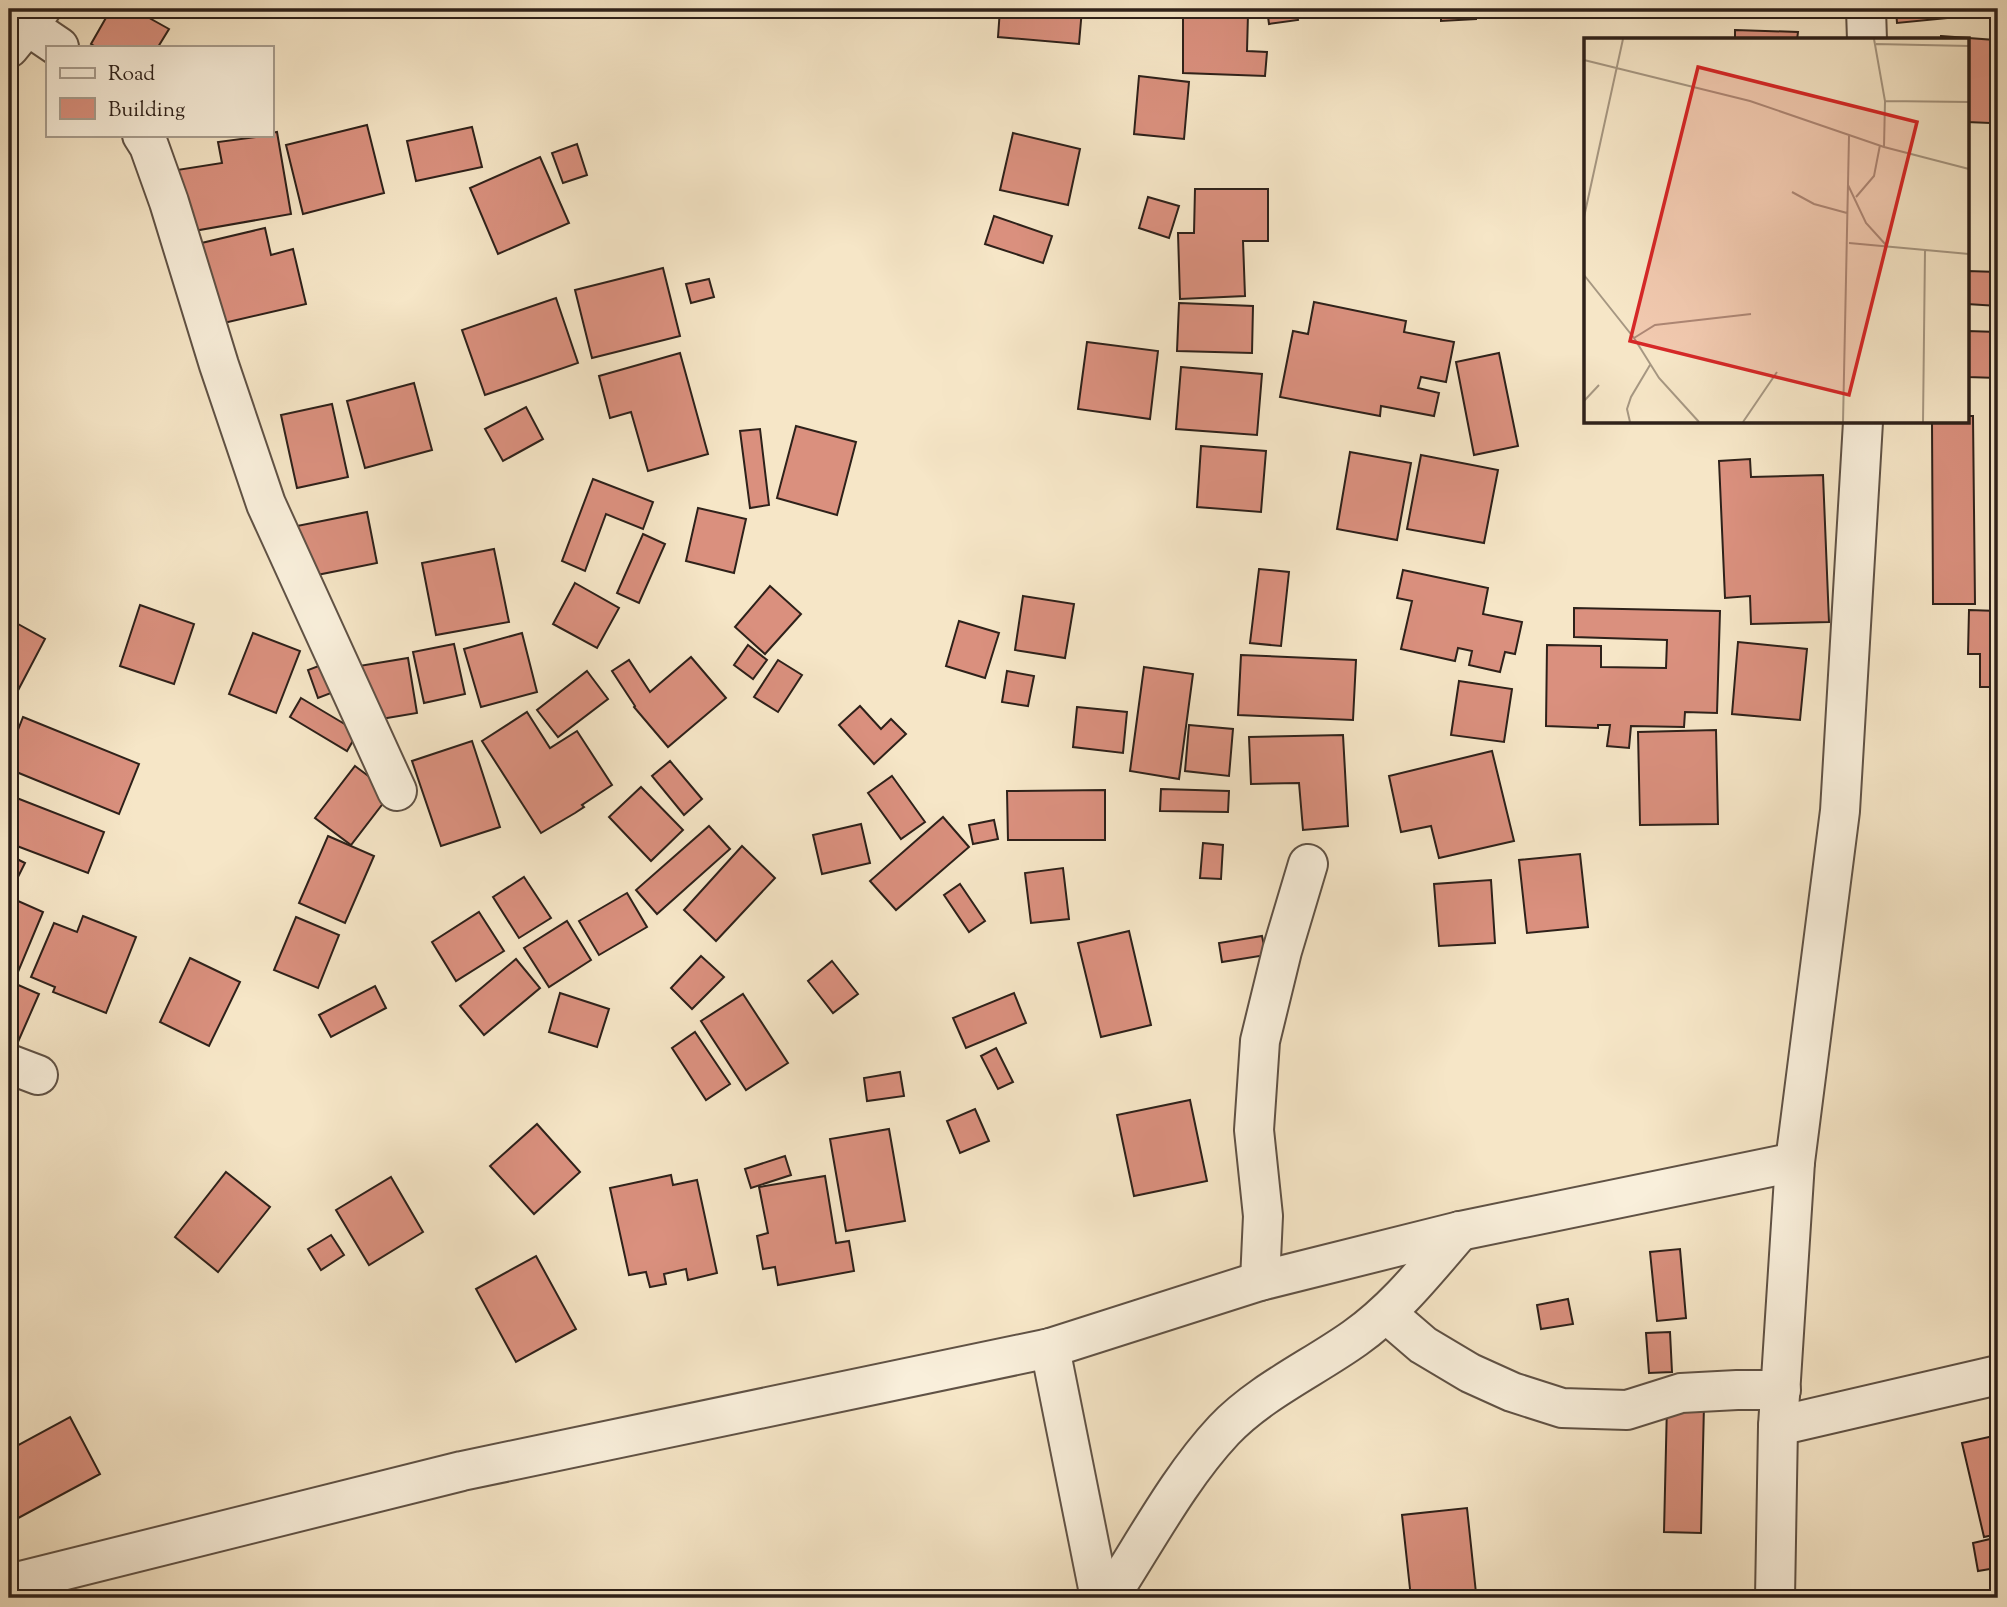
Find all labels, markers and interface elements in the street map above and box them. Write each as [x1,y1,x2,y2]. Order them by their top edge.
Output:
inset map [1584,38,1968,424]
legend [46,46,273,136]
text: Road [108,60,155,90]
text: Building [108,96,185,126]

